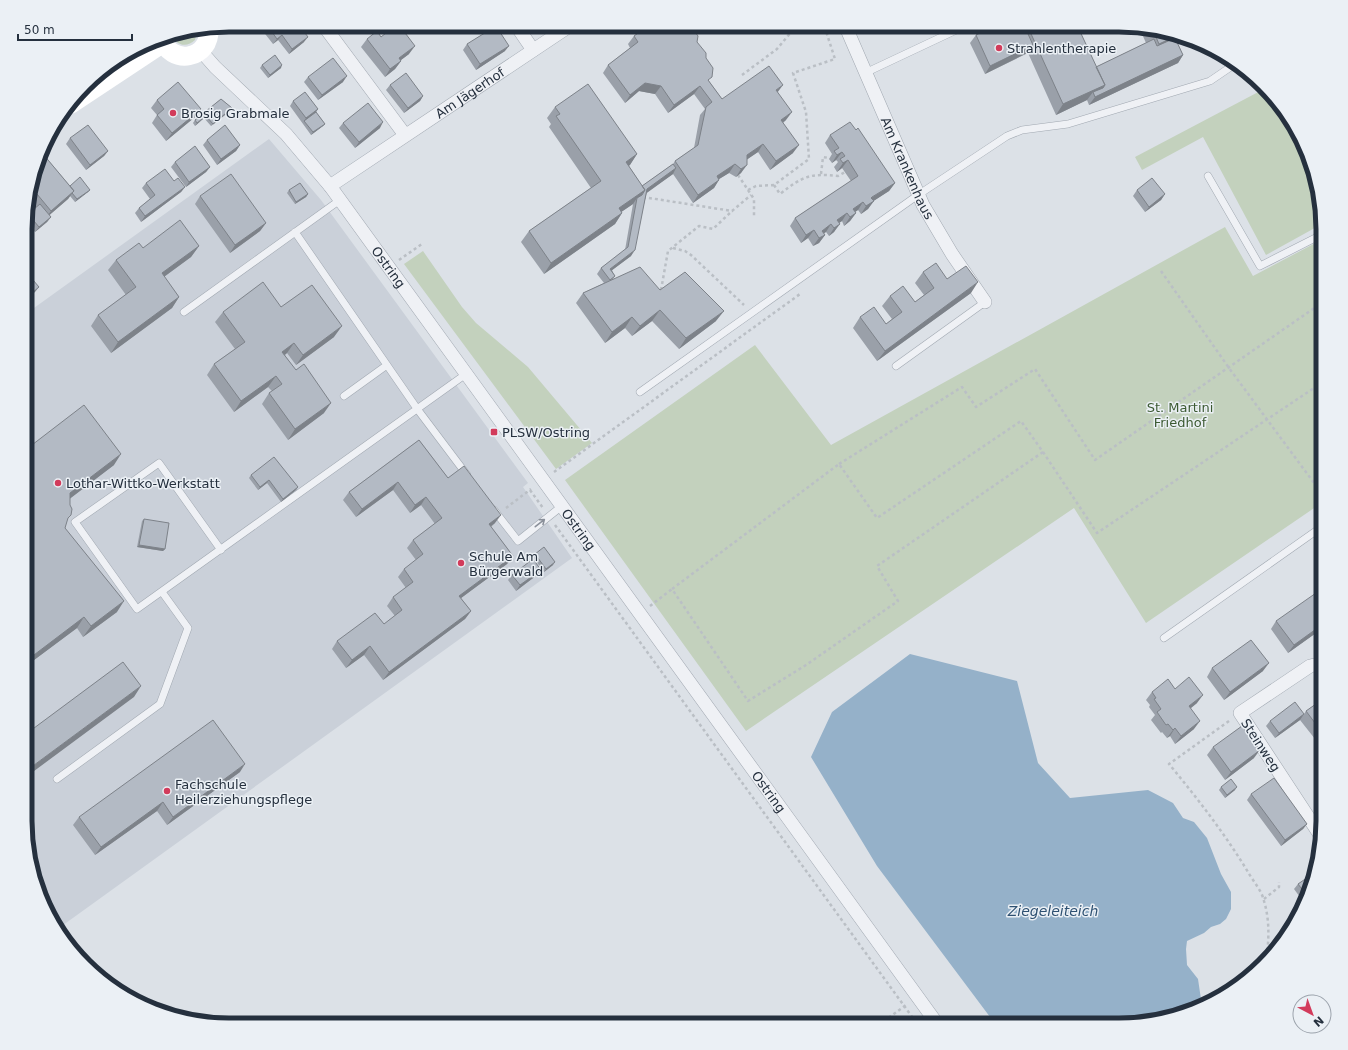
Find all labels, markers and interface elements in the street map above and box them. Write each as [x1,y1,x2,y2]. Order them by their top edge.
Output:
scale bar [18,16,132,42]
text: 50 m [24,23,55,37]
place label: Strahlentherapie [1007,41,1116,56]
marker: Strahlentherapie [994,43,1004,53]
street label: Am Jägerhof [433,64,508,121]
place label: Brosig Grabmale [181,106,290,121]
marker: Brosig Grabmale [168,108,178,118]
street label: Am Krankenhaus [878,115,937,222]
street label: Ostring [368,244,408,291]
park label: St. Martini Friedhof [1147,400,1213,430]
place label: PLSW/Ostring [502,425,590,440]
marker: PLSW/Ostring [489,427,499,437]
place label: Lothar-Wittko-Werkstatt [66,476,220,491]
marker: Lothar-Wittko-Werkstatt [53,478,63,488]
street label: Ostring [558,506,598,553]
one-way arrow [534,519,545,528]
place label: Schule Am Bürgerwald [469,549,543,579]
marker: Schule Am Bürgerwald [456,558,466,568]
street label: Steinweg [1238,716,1283,775]
street label: Ostring [748,768,789,816]
place label: Fachschule Heilerziehungspflege [175,777,312,807]
marker: Fachschule Heilerziehungspflege [162,786,172,796]
water label: Ziegeleiteich [1007,903,1098,919]
north arrow [1292,994,1332,1034]
text: N [1310,1013,1326,1029]

